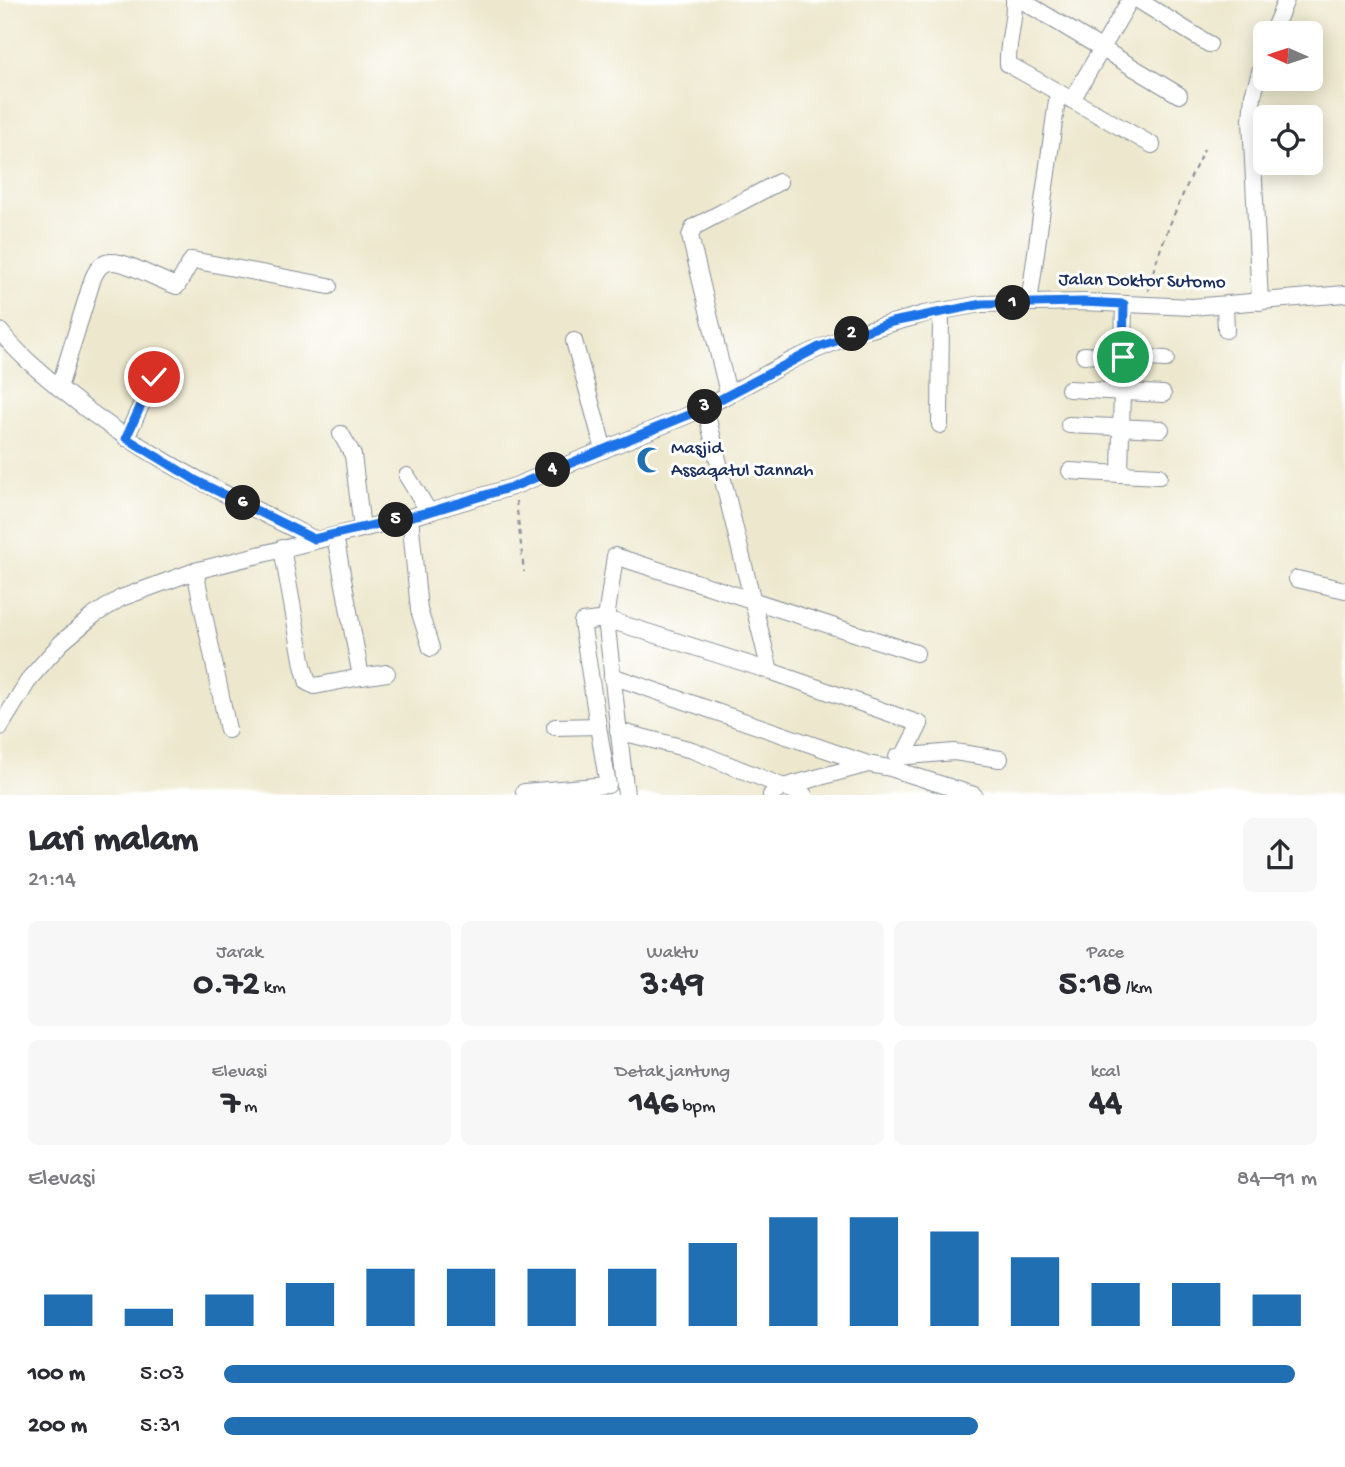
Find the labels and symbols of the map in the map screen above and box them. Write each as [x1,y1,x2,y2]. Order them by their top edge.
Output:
north arrow [1253,21,1323,91]
street label: Jalan Doktor Sutomo [1058,269,1226,295]
pin: 1 [996,286,1030,320]
pin: 2 [834,316,870,352]
pin [1093,327,1153,387]
pin [124,347,184,407]
pin: 3 [688,390,722,424]
place label: Masjid Assaqatul Jannah [671,438,813,483]
mosque icon: Masjid Assaqatul Jannah [635,445,665,475]
pin: 4 [536,452,570,488]
pin: 6 [226,486,260,520]
pin: 5 [378,503,414,538]

